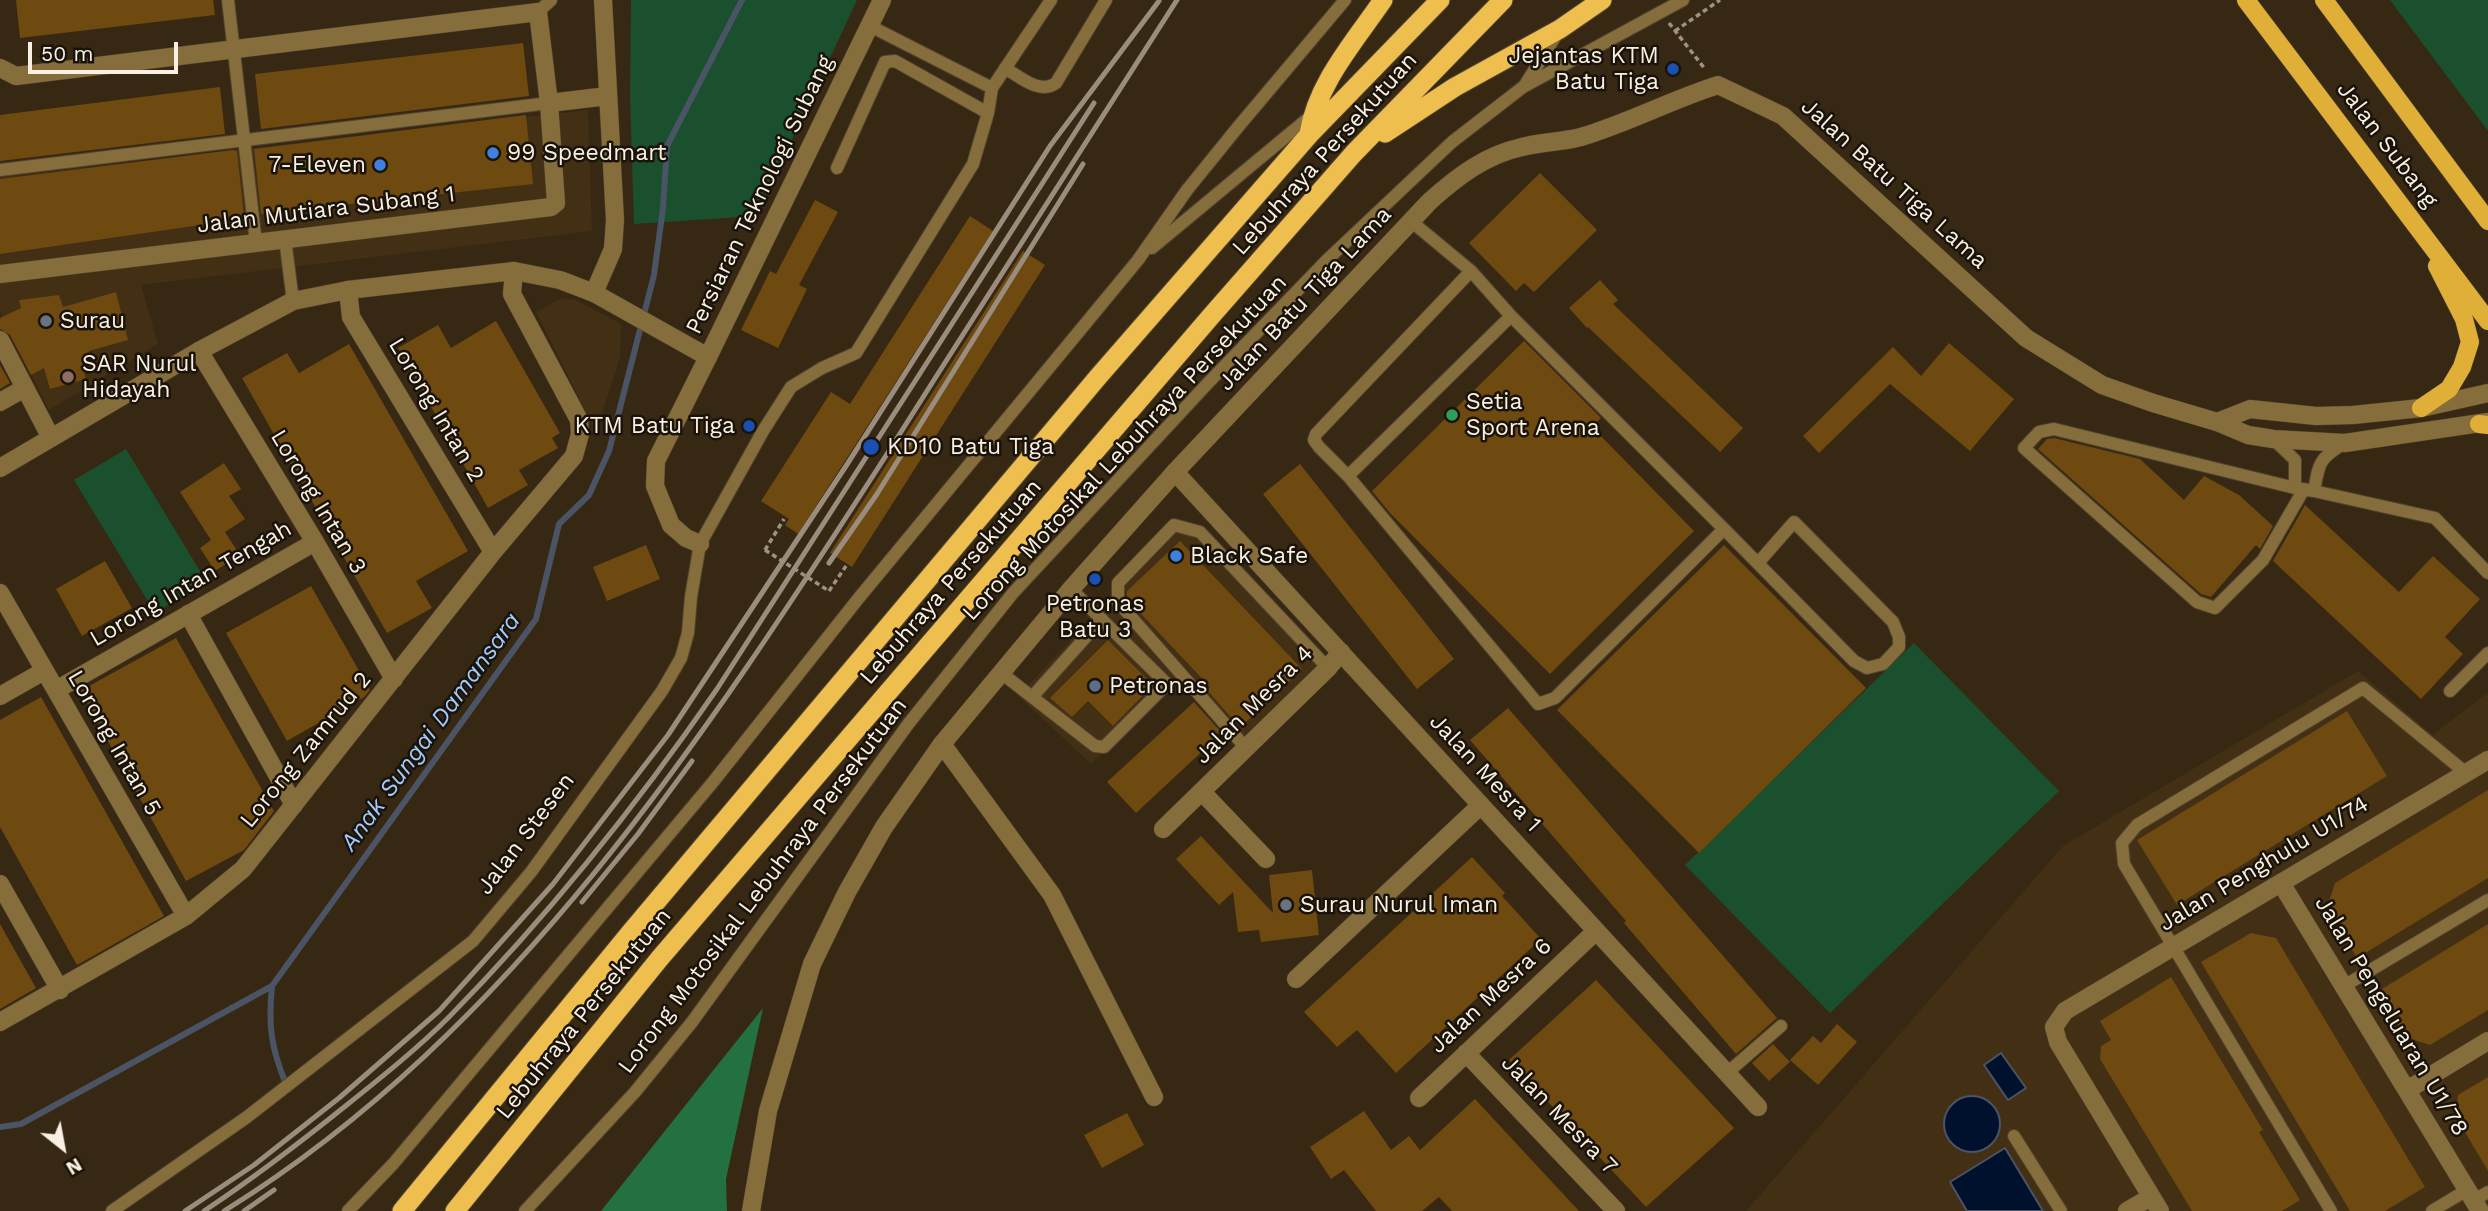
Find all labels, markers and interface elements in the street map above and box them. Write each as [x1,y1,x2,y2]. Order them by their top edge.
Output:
scale bar [32,28,182,72]
text: 50 m [41,41,93,66]
place label: Jejantas KTM Batu Tiga [1508,42,1659,96]
street label: Lebuhraya Persekutuan [1227,47,1423,261]
street label: Persiaran Teknologi Subang [680,51,840,339]
marker: Jejantas KTM Batu Tiga [1665,61,1681,77]
street label: Jalan Subang [2331,77,2443,213]
street label: Jalan Batu Tiga Lama [1795,93,1993,275]
place label: 99 Speedmart [507,139,667,167]
marker: 99 Speedmart [485,145,501,161]
place label: 7-Eleven [268,151,366,179]
marker: 7-Eleven [372,157,388,173]
street label: Jalan Mutiara Subang 1 [195,180,457,240]
street label: Jalan Batu Tiga Lama [1213,201,1397,397]
street label: Lorong Motosikal Lebuhraya Persekutuan [957,269,1293,627]
place label: Surau [60,307,125,335]
marker: Surau [38,313,54,329]
street label: Lorong Intan 2 [382,333,490,487]
place label: SAR Nurul Hidayah [82,350,196,404]
marker: SAR Nurul Hidayah [60,369,76,385]
place label: Setia Sport Arena [1466,388,1600,442]
marker: Setia Sport Arena [1444,407,1460,423]
place label: KTM Batu Tiga [574,412,735,440]
marker: KTM Batu Tiga [741,418,757,434]
street label: Lorong Intan 3 [264,425,372,579]
place label: KD10 Batu Tiga [887,433,1054,461]
marker: KD10 Batu Tiga [861,437,881,457]
street label: Lebuhraya Persekutuan [854,474,1048,690]
street label: Lorong Intan Tengah [85,515,297,653]
place label: Black Safe [1190,542,1308,570]
marker: Black Safe [1168,548,1184,564]
marker: Petronas Batu 3 [1087,571,1103,587]
place label: Petronas Batu 3 [1046,590,1144,644]
water label: Anak Sungai Damansara [335,607,527,857]
street label: Jalan Mesra 4 [1189,640,1319,770]
street label: Lorong Intan 5 [61,665,167,821]
street label: Lorong Zamrud 2 [235,666,377,834]
place label: Petronas [1109,672,1208,700]
marker: Petronas [1087,678,1103,694]
street label: Lorong Motosikal Lebuhraya Persekutuan [613,693,913,1079]
street label: Jalan Mesra 1 [1423,708,1547,838]
street label: Jalan Stesen [471,768,581,900]
street label: Jalan Penghulu U1/74 [2154,790,2374,938]
place label: Surau Nurul Iman [1300,891,1498,919]
street label: Jalan Pengeluaran U1/78 [2308,891,2474,1141]
marker: Surau Nurul Iman [1278,897,1294,913]
street label: Lebuhraya Persekutuan [490,903,678,1125]
street label: Jalan Mesra 6 [1424,933,1558,1059]
street label: Jalan Mesra 7 [1495,1050,1623,1180]
north arrow [28,1113,98,1183]
text: N [62,1153,86,1180]

